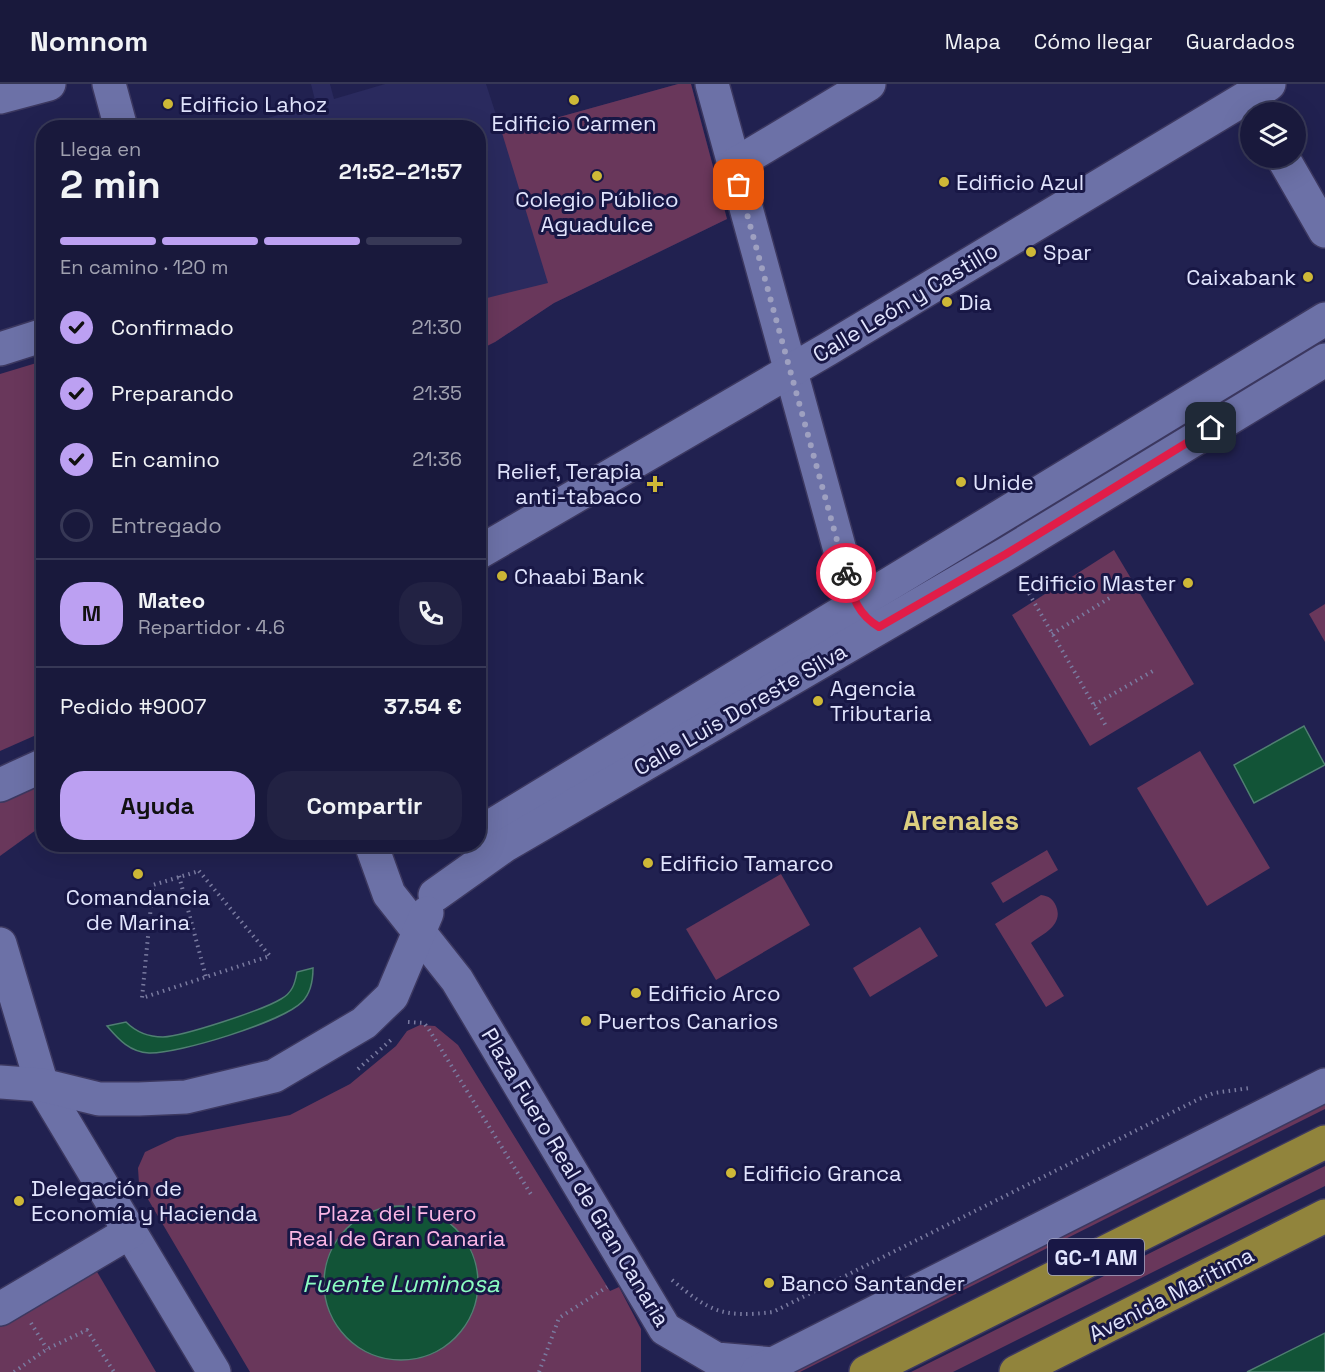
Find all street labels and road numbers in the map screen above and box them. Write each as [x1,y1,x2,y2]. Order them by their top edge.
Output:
street label: Calle León y Castillo [807,236,1003,368]
street label: Calle Luis Doreste Silva [628,636,852,782]
street label: Plaza Fuero Real de Gran Canaria [476,1023,677,1332]
road number: GC-1 AM [1048,1239,1144,1275]
street label: Avenida Maritima [1084,1240,1259,1348]

